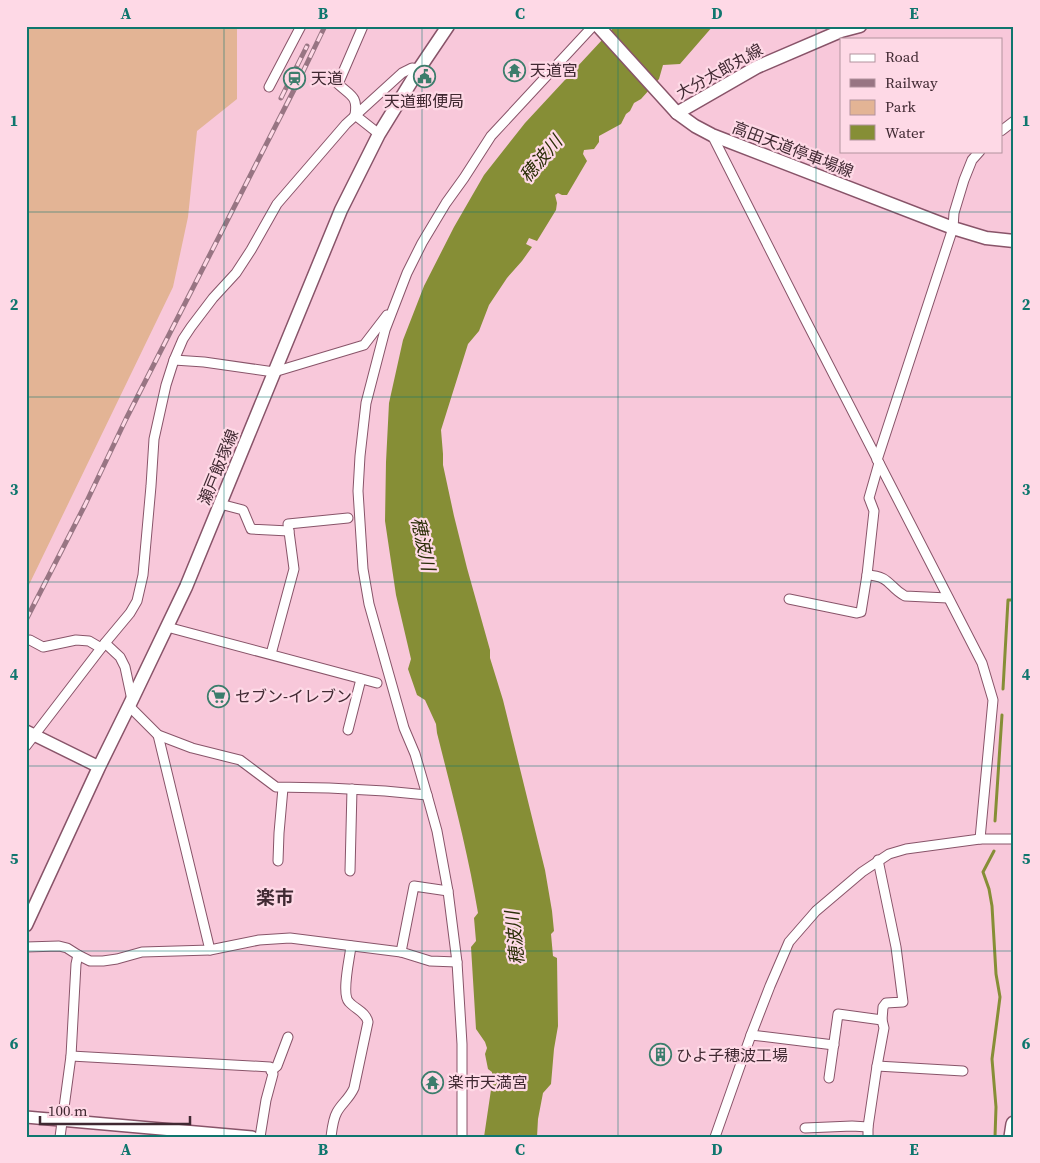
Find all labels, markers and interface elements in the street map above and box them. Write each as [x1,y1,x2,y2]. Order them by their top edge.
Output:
text: A [121,2,132,24]
text: B [318,2,329,24]
text: C [515,2,525,24]
text: D [711,2,723,24]
text: E [909,2,919,24]
street label: 大分太郎丸線 [672,38,766,104]
legend [840,38,1002,152]
text: Road [885,46,919,67]
temple icon: 天道宮 [502,58,526,82]
place label: 天道宮 [530,59,578,81]
public building icon: 天道郵便局 [412,65,436,89]
station icon: 天道 [283,66,307,90]
place label: 天道 [311,67,343,89]
text: Railway [885,72,938,93]
place label: 天道郵便局 [384,90,464,112]
text: Park [885,96,917,117]
text: 1 [10,109,18,131]
text: 1 [1022,109,1030,131]
street label: 高田天道停車場線 [729,116,857,182]
text: Water [885,122,926,143]
water label: 穂波川 [514,128,569,187]
text: 2 [10,293,19,315]
text: 2 [1022,293,1031,315]
street label: 瀬戸飯塚線 [193,426,243,508]
text: 3 [10,478,19,500]
text: 3 [1022,478,1031,500]
water label: 穂波川 [406,515,442,575]
text: 4 [10,663,19,685]
text: 4 [1022,663,1031,685]
supermarket icon: セブン-イレブン [207,684,231,708]
place label: セブン-イレブン [235,685,352,707]
text: 5 [10,847,19,869]
text: 5 [1022,847,1031,869]
district label: 楽市 [256,884,294,910]
water label: 穂波川 [499,908,530,966]
text: 6 [10,1032,19,1054]
text: 6 [1022,1032,1031,1054]
building icon: ひよ子穂波工場 [648,1043,672,1067]
place label: ひよ子穂波工場 [676,1044,788,1066]
temple icon: 楽市天満宮 [420,1070,444,1094]
place label: 楽市天満宮 [448,1071,528,1093]
scale bar [40,1093,190,1125]
text: 100 m [48,1100,88,1121]
text: A [121,1138,132,1160]
text: B [318,1138,329,1160]
text: C [515,1138,525,1160]
text: D [711,1138,723,1160]
text: E [909,1138,919,1160]

